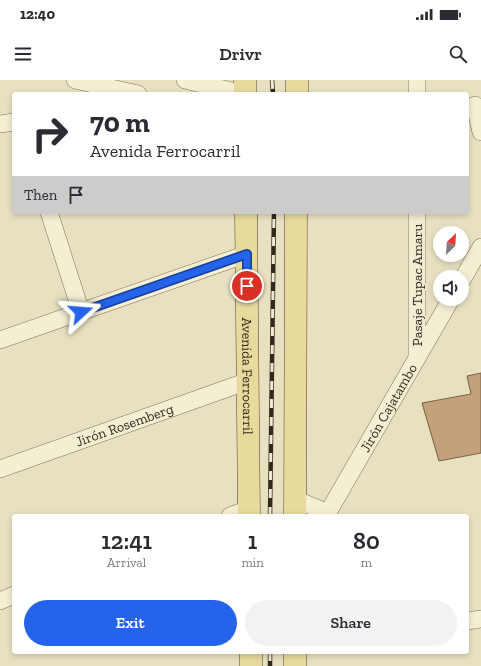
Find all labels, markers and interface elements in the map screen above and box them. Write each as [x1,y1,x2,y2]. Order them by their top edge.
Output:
text: 12:40 [20,5,55,23]
icon: menu [12,43,34,65]
text: Drivr [219,43,262,65]
icon: search [447,43,469,65]
text: 70 m [90,106,150,139]
icon: right [24,108,76,160]
text: Avenida Ferrocarril [90,140,241,162]
icon: arrive [65,184,87,206]
text: Then [24,186,57,204]
street label: Pasaje Tupac Amaru [409,224,426,346]
north arrow [433,226,469,262]
map controls [433,226,469,306]
pin [230,269,264,303]
button: sound [433,270,469,306]
icon: arrive [236,275,258,297]
position arrow [60,291,102,333]
street label: Avenida Ferrocarril [239,317,257,435]
street label: Jirón Cajatambo [356,360,421,455]
street label: Jirón Rosemberg [73,400,176,450]
text: 12:41 [101,526,152,555]
text: 1 [248,526,257,555]
text: 80 [353,526,380,555]
text: Arrival [107,555,146,570]
text: min [241,555,264,570]
text: m [361,555,372,570]
button: Exit [24,600,237,646]
button: Share [245,600,457,646]

